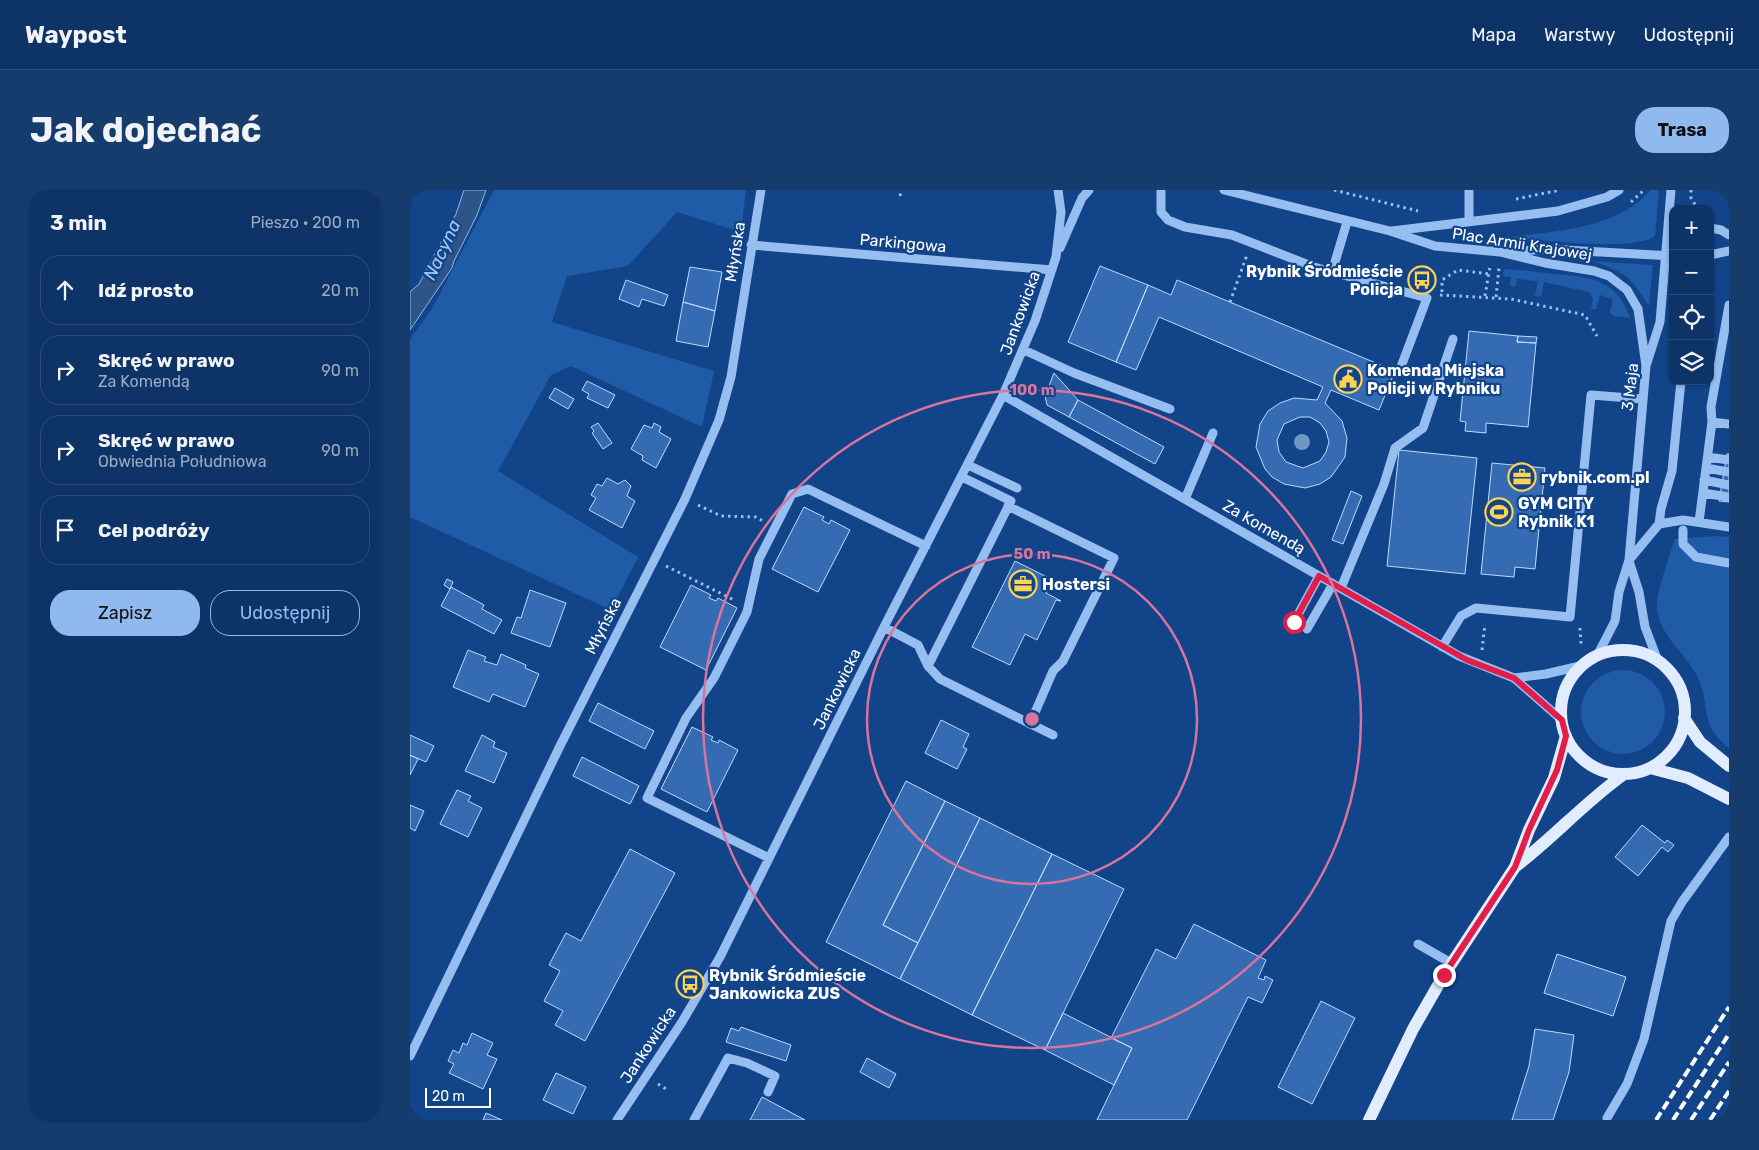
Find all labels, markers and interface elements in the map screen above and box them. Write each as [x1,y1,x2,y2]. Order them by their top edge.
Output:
text: Waypost [25,21,127,49]
text: Mapa [1471,24,1516,46]
text: Warstwy [1544,24,1615,46]
text: Udostępnij [1643,24,1734,46]
button: Trasa [1635,107,1729,153]
text: Jak dojechać [30,109,261,151]
map controls [1669,205,1714,385]
button: + [1669,205,1714,250]
text: 3 min [50,210,107,235]
text: Pieszo · 200 m [251,213,360,232]
water label: Nacyna [418,216,466,284]
street label: Młyńska [721,221,749,283]
street label: Plac Armii Krajowej [1451,224,1593,264]
street label: Parkingowa [859,230,947,256]
button: − [1669,250,1714,295]
place label: Rybnik Śródmieście Policja [1246,261,1403,299]
bus stop icon: Rybnik Śródmieście Policja [1407,265,1437,295]
street label: Jankowicka [996,268,1044,358]
icon: ahead [51,276,79,304]
text: Idź prosto [98,279,194,302]
text: 20 m [321,281,359,300]
button: locate [1669,295,1714,340]
button: layers [1669,340,1714,385]
text: Skręć w prawo [98,349,235,372]
icon: right [51,356,79,384]
text: 90 m [321,361,359,380]
place label: Komenda Miejska Policji w Rybniku [1367,361,1504,398]
street label: 3 Maja [1618,362,1642,412]
public building icon: Komenda Miejska Policji w Rybniku [1333,364,1363,394]
text: Za Komendą [98,372,190,391]
text: 100 m [1010,381,1054,399]
text: Skręć w prawo [98,429,235,452]
icon: right [51,436,79,464]
text: 90 m [321,441,359,460]
text: Obwiednia Południowa [98,452,267,471]
office icon: rybnik.com.pl [1507,462,1537,492]
place label: rybnik.com.pl [1541,468,1650,487]
place label: GYM CITY Rybnik K1 [1518,494,1595,531]
street label: Za Komendą [1219,496,1309,558]
sports icon: GYM CITY Rybnik K1 [1484,497,1514,527]
icon: arrive [51,516,79,544]
text: Cel podróży [98,519,210,542]
text: 50 m [1014,545,1050,563]
office icon: Hostersi [1008,569,1038,599]
place label: Hostersi [1042,575,1110,594]
button: Zapisz [50,590,200,636]
button: Udostępnij [210,590,360,636]
street label: Młyńska [581,595,625,657]
route start [1283,611,1306,634]
street label: Jankowicka [809,645,865,733]
centre of rings [1023,710,1041,728]
route end [1433,964,1456,987]
place label: Rybnik Śródmieście Jankowicka ZUS [709,965,866,1003]
bus stop icon: Rybnik Śródmieście Jankowicka ZUS [675,969,705,999]
street label: Jankowicka [616,1003,680,1087]
scale bar [425,1085,491,1108]
text: 20 m [432,1088,465,1105]

